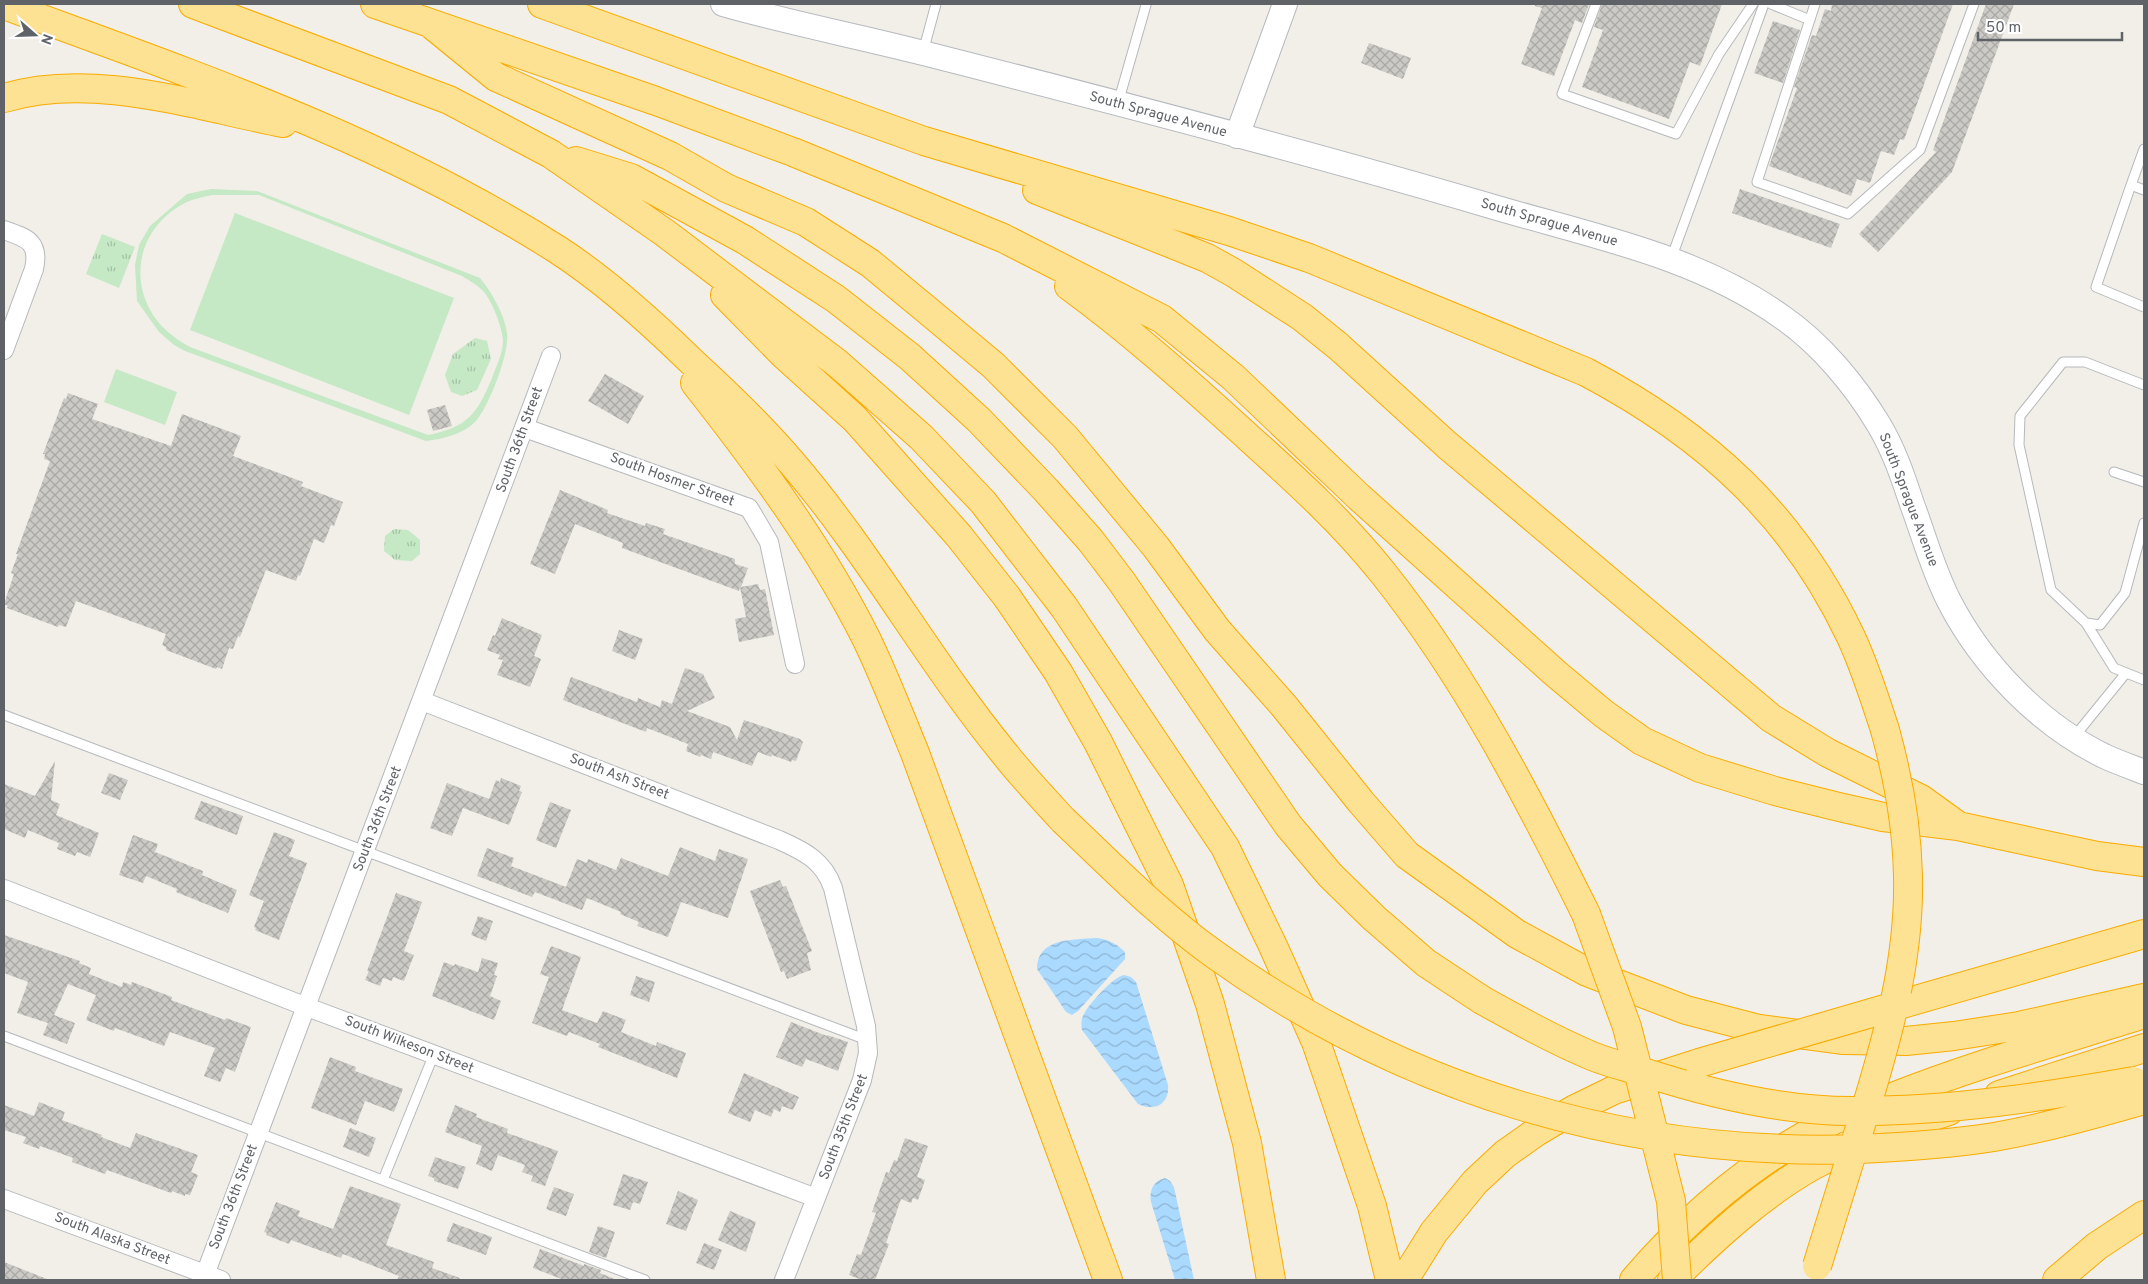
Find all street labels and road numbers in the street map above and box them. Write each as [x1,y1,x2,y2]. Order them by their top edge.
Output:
street label: South Sprague Avenue [1087,88,1229,142]
street label: South Sprague Avenue [1479,195,1619,251]
street label: South 36th Street [493,385,547,495]
street label: South Sprague Avenue [1875,431,1941,569]
street label: South Hosmer Street [607,450,737,510]
street label: South Ash Street [567,750,671,804]
street label: South 36th Street [350,764,406,874]
street label: South Wilkeson Street [342,1013,476,1077]
street label: South 35th Street [816,1072,872,1182]
street label: South 36th Street [206,1142,262,1252]
street label: South Alaska Street [52,1209,172,1269]

